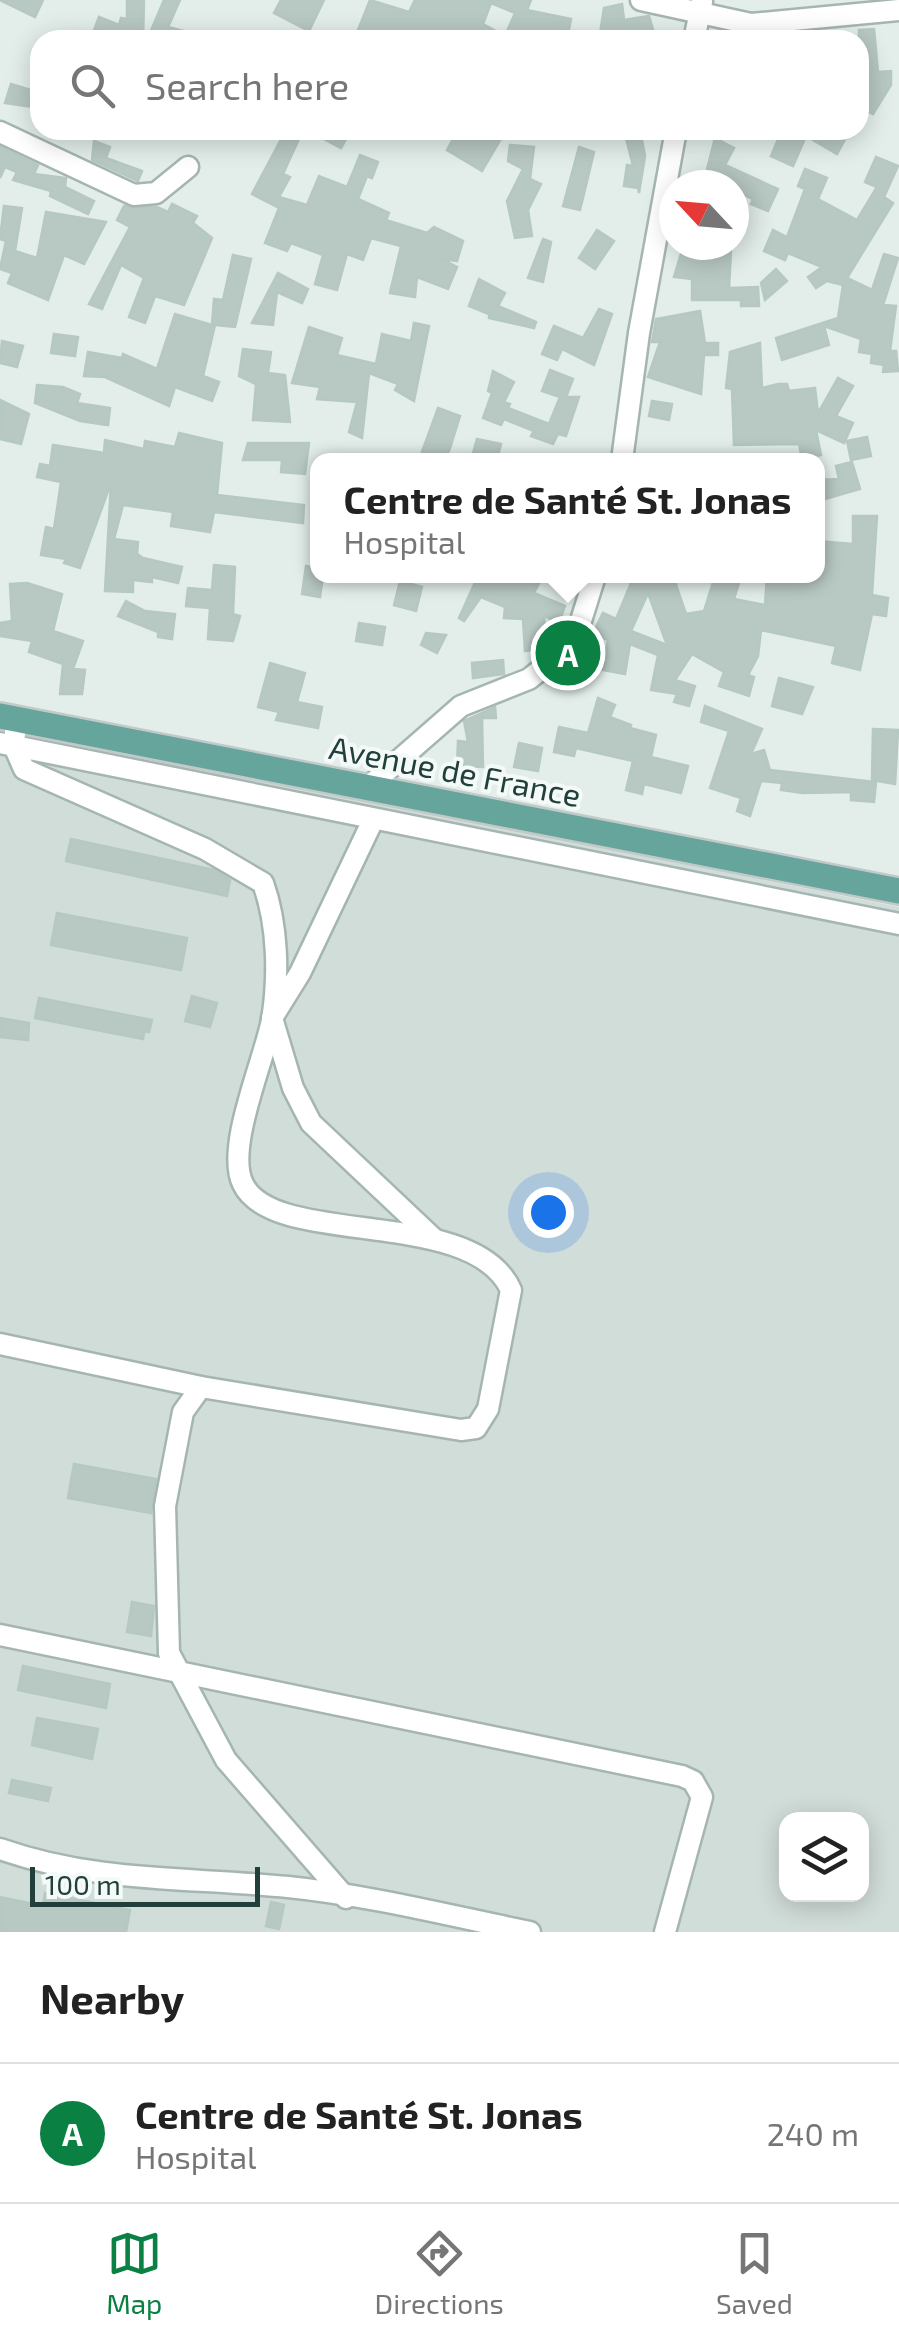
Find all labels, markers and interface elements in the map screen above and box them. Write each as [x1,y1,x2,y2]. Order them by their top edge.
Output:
search box [30,30,869,140]
icon: search [65,58,120,113]
text: Search here [145,62,349,108]
north arrow [659,170,749,260]
popup [310,453,825,583]
text: Centre de Santé St. Jonas [344,476,791,522]
text: Hospital [344,522,465,560]
pin: A [536,616,600,690]
street label: Avenue de France [326,727,584,813]
your location [523,1187,574,1238]
map controls [779,1812,869,1902]
button: layers [779,1812,869,1902]
scale bar [30,1862,260,1906]
text: 100 m [45,1867,121,1901]
text: Nearby [40,1972,184,2022]
text: Centre de Santé St. Jonas [135,2091,583,2137]
text: A [62,2114,83,2152]
text: 240 m [767,2114,859,2152]
text: Hospital [135,2137,257,2175]
tab: Map [106,2226,162,2320]
tab: Directions [375,2226,504,2320]
tab: Saved [716,2226,793,2320]

